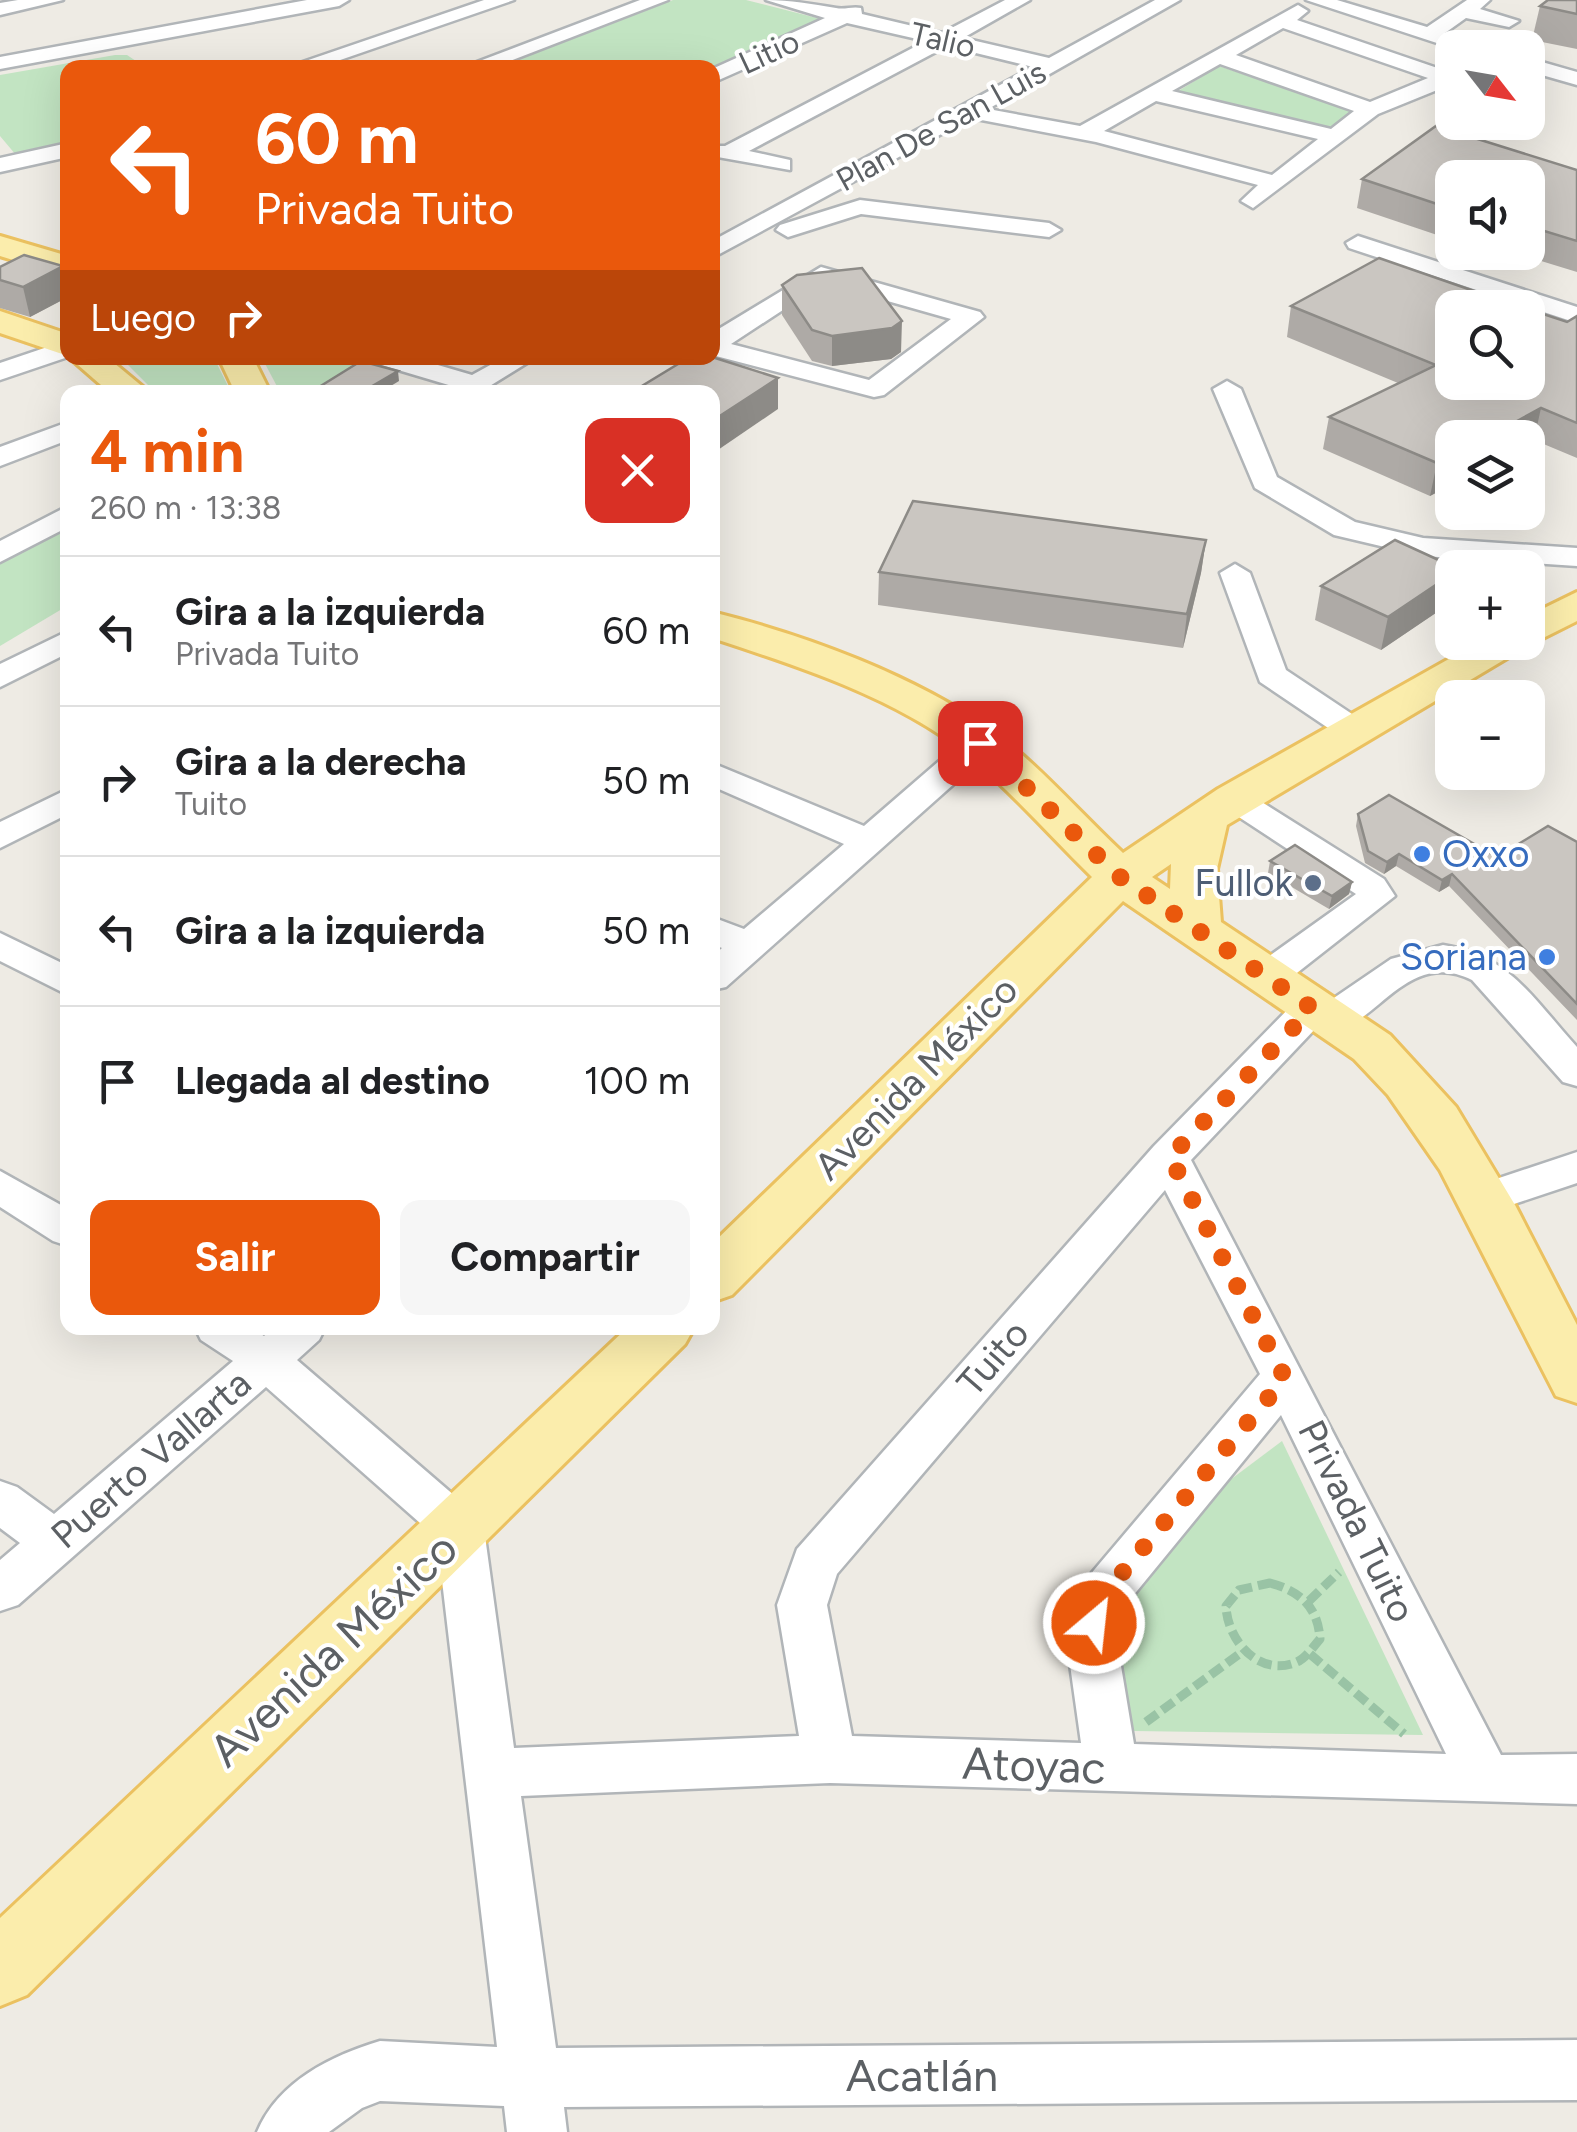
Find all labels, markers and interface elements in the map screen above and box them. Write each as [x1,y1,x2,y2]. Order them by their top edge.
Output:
street label: Talio [907,14,979,66]
street label: Litio [733,22,805,82]
north arrow [1435,30,1545,140]
map controls [1435,30,1545,790]
street label: Plan De San Luis [830,53,1052,199]
text: 60 m [255,96,419,181]
icon: left [90,100,220,230]
button: sound [1435,160,1545,270]
text: Privada Tuito [255,181,514,235]
icon: right [216,290,271,345]
button: search [1435,290,1545,400]
text: Luego [90,295,196,341]
text: 4 min [90,415,244,487]
button: close [585,418,690,523]
button: layers [1435,420,1545,530]
text: 260 m · 13:38 [90,489,281,527]
button: + [1435,550,1545,660]
text: Gira a la izquierda [175,589,485,635]
icon: left [90,604,145,659]
text: 60 m [602,608,690,654]
text: Privada Tuito [175,635,359,673]
button: − [1435,680,1545,790]
pin [938,701,1023,786]
icon: arrive [953,716,1008,771]
text: Gira a la derecha [175,739,467,785]
icon: right [90,754,145,809]
text: 50 m [602,758,690,804]
text: Tuito [175,785,247,823]
place label: Oxxo [1442,831,1529,877]
marker: Oxxo [1411,843,1433,865]
place label: Fullok [1194,860,1294,906]
marker: Fullok [1302,872,1324,894]
icon: left [90,904,145,959]
text: Gira a la izquierda [175,908,485,954]
text: 50 m [602,908,690,954]
place label: Soriana [1400,934,1527,980]
marker: Soriana [1536,946,1558,968]
street label: Avenida México [805,967,1027,1189]
icon: arrive [90,1054,145,1109]
text: Llegada al destino [175,1058,490,1104]
text: 100 m [584,1058,690,1104]
button: Salir [90,1200,380,1315]
button: Compartir [400,1200,690,1315]
street label: Tuito [948,1311,1038,1405]
street label: Puerto Vallarta [42,1360,260,1558]
street label: Privada Tuito [1288,1413,1426,1629]
street label: Avenida México [198,1521,468,1777]
position arrow [1042,1571,1146,1675]
street label: Atoyac [961,1736,1107,1794]
street label: Acatlán [846,2048,998,2102]

